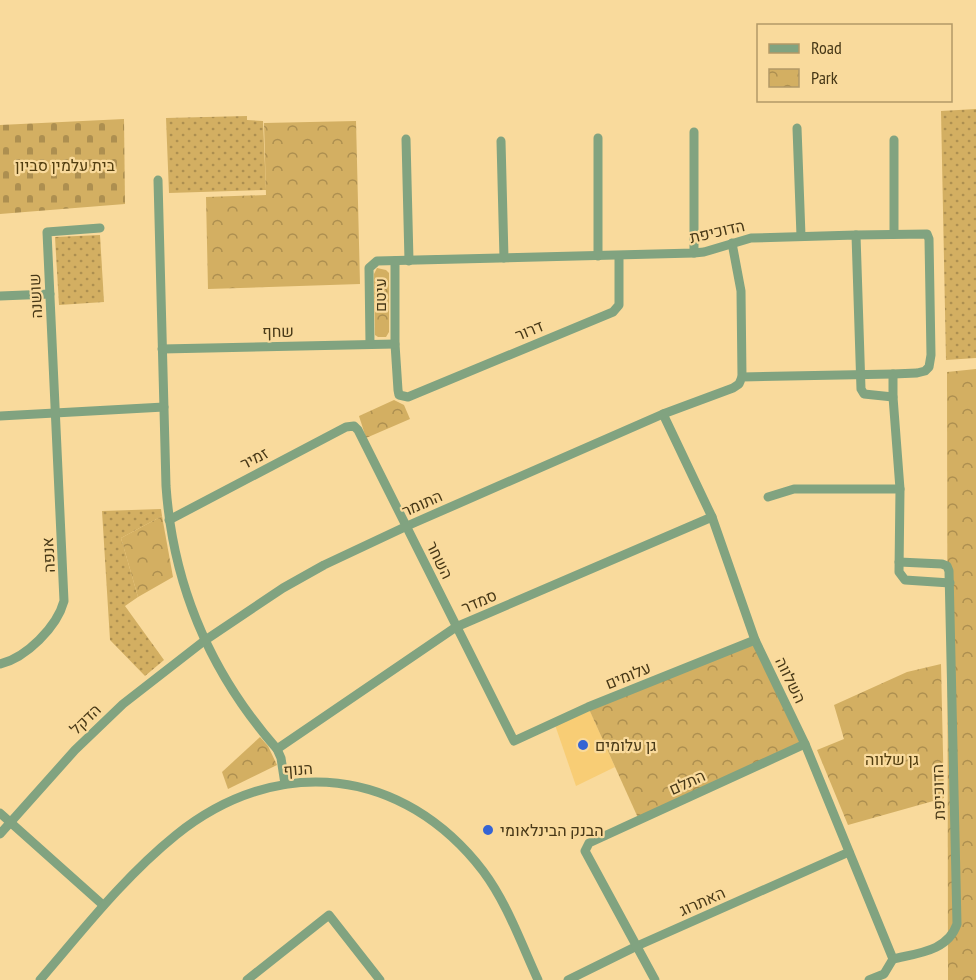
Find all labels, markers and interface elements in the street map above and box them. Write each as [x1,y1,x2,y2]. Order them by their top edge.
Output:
legend [757,24,952,102]
text: Road [811,36,842,59]
text: Park [811,66,838,89]
park label: בית עלמין סביון [15,155,115,175]
street label: הדוכיפת [688,215,746,247]
street label: שושנה [24,273,46,319]
street label: עיטם [370,278,390,312]
street label: דרור [512,315,546,345]
street label: שחף [262,321,294,341]
street label: זמיר [237,442,272,473]
street label: התומר [399,485,445,521]
street label: אנפה [37,537,59,573]
street label: השחר [422,538,458,582]
street label: סמדר [458,585,500,617]
street label: השלווה [771,654,811,706]
street label: עלומים [602,657,654,693]
street label: הדקל [65,699,105,739]
place label: גן עלומים [595,735,657,755]
marker: גן עלומים [576,738,590,752]
park label: גן שלווה [865,749,919,769]
street label: הנוף [283,758,313,780]
street label: הדוכיפת [927,764,949,820]
street label: התלם [666,765,708,799]
place label: הבנק הבינלאומי [500,820,604,840]
marker: הבנק הבינלאומי [481,823,495,837]
street label: האתרוג [676,882,728,920]

